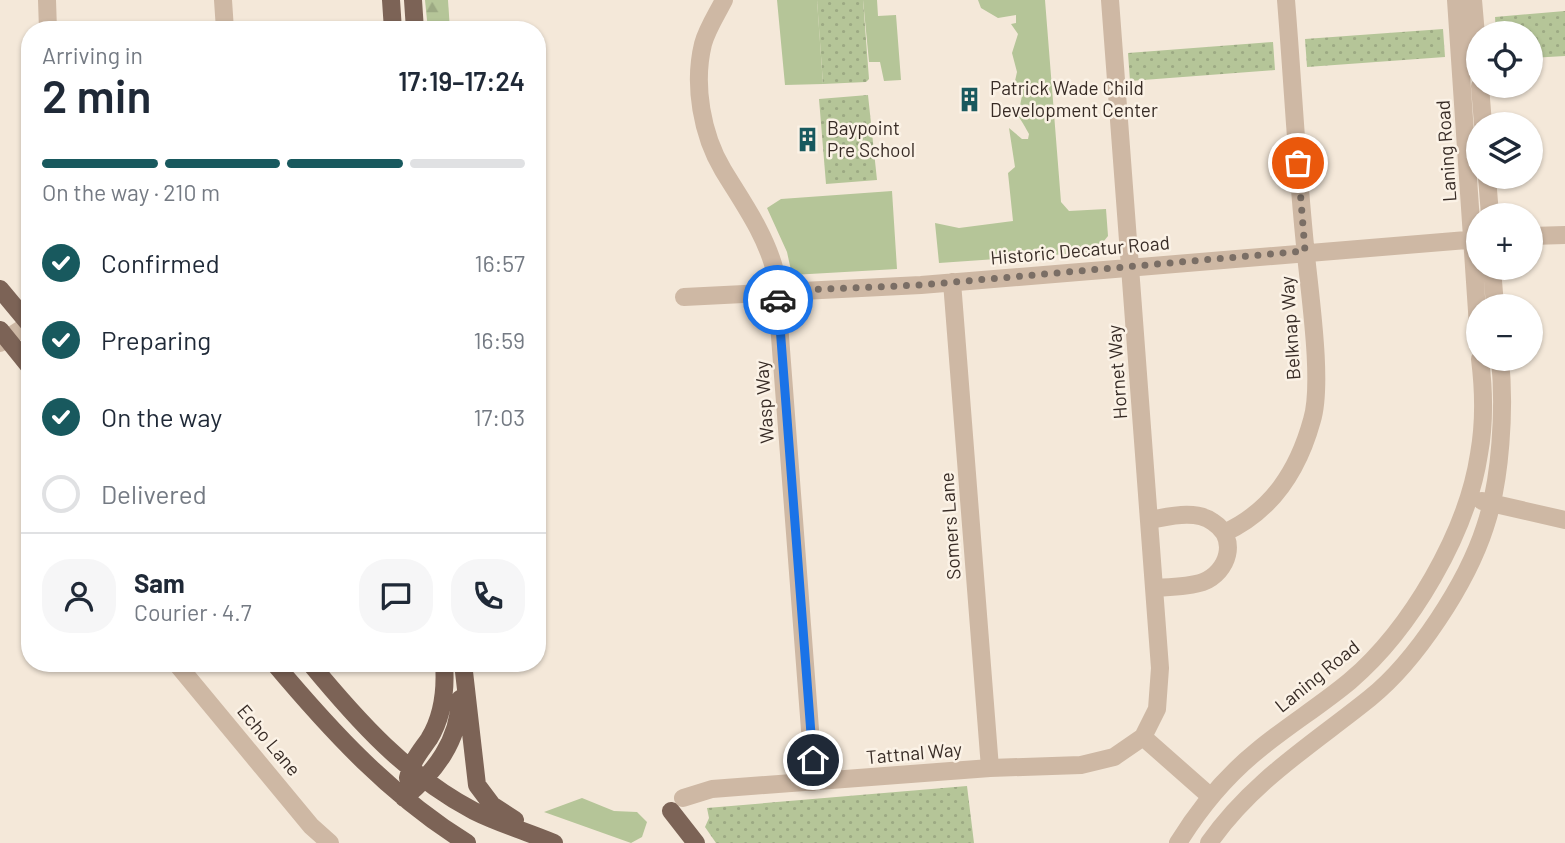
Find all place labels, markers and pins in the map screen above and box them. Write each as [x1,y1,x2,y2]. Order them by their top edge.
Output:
place label: Patrick Wade Child Development Center [990,76,1158,121]
building icon: Patrick Wade Child Development Center [956,85,984,113]
place label: Baypoint Pre School [827,116,915,161]
building icon: Baypoint Pre School [793,125,821,153]
pin [1268,133,1328,193]
pin [783,730,843,790]

